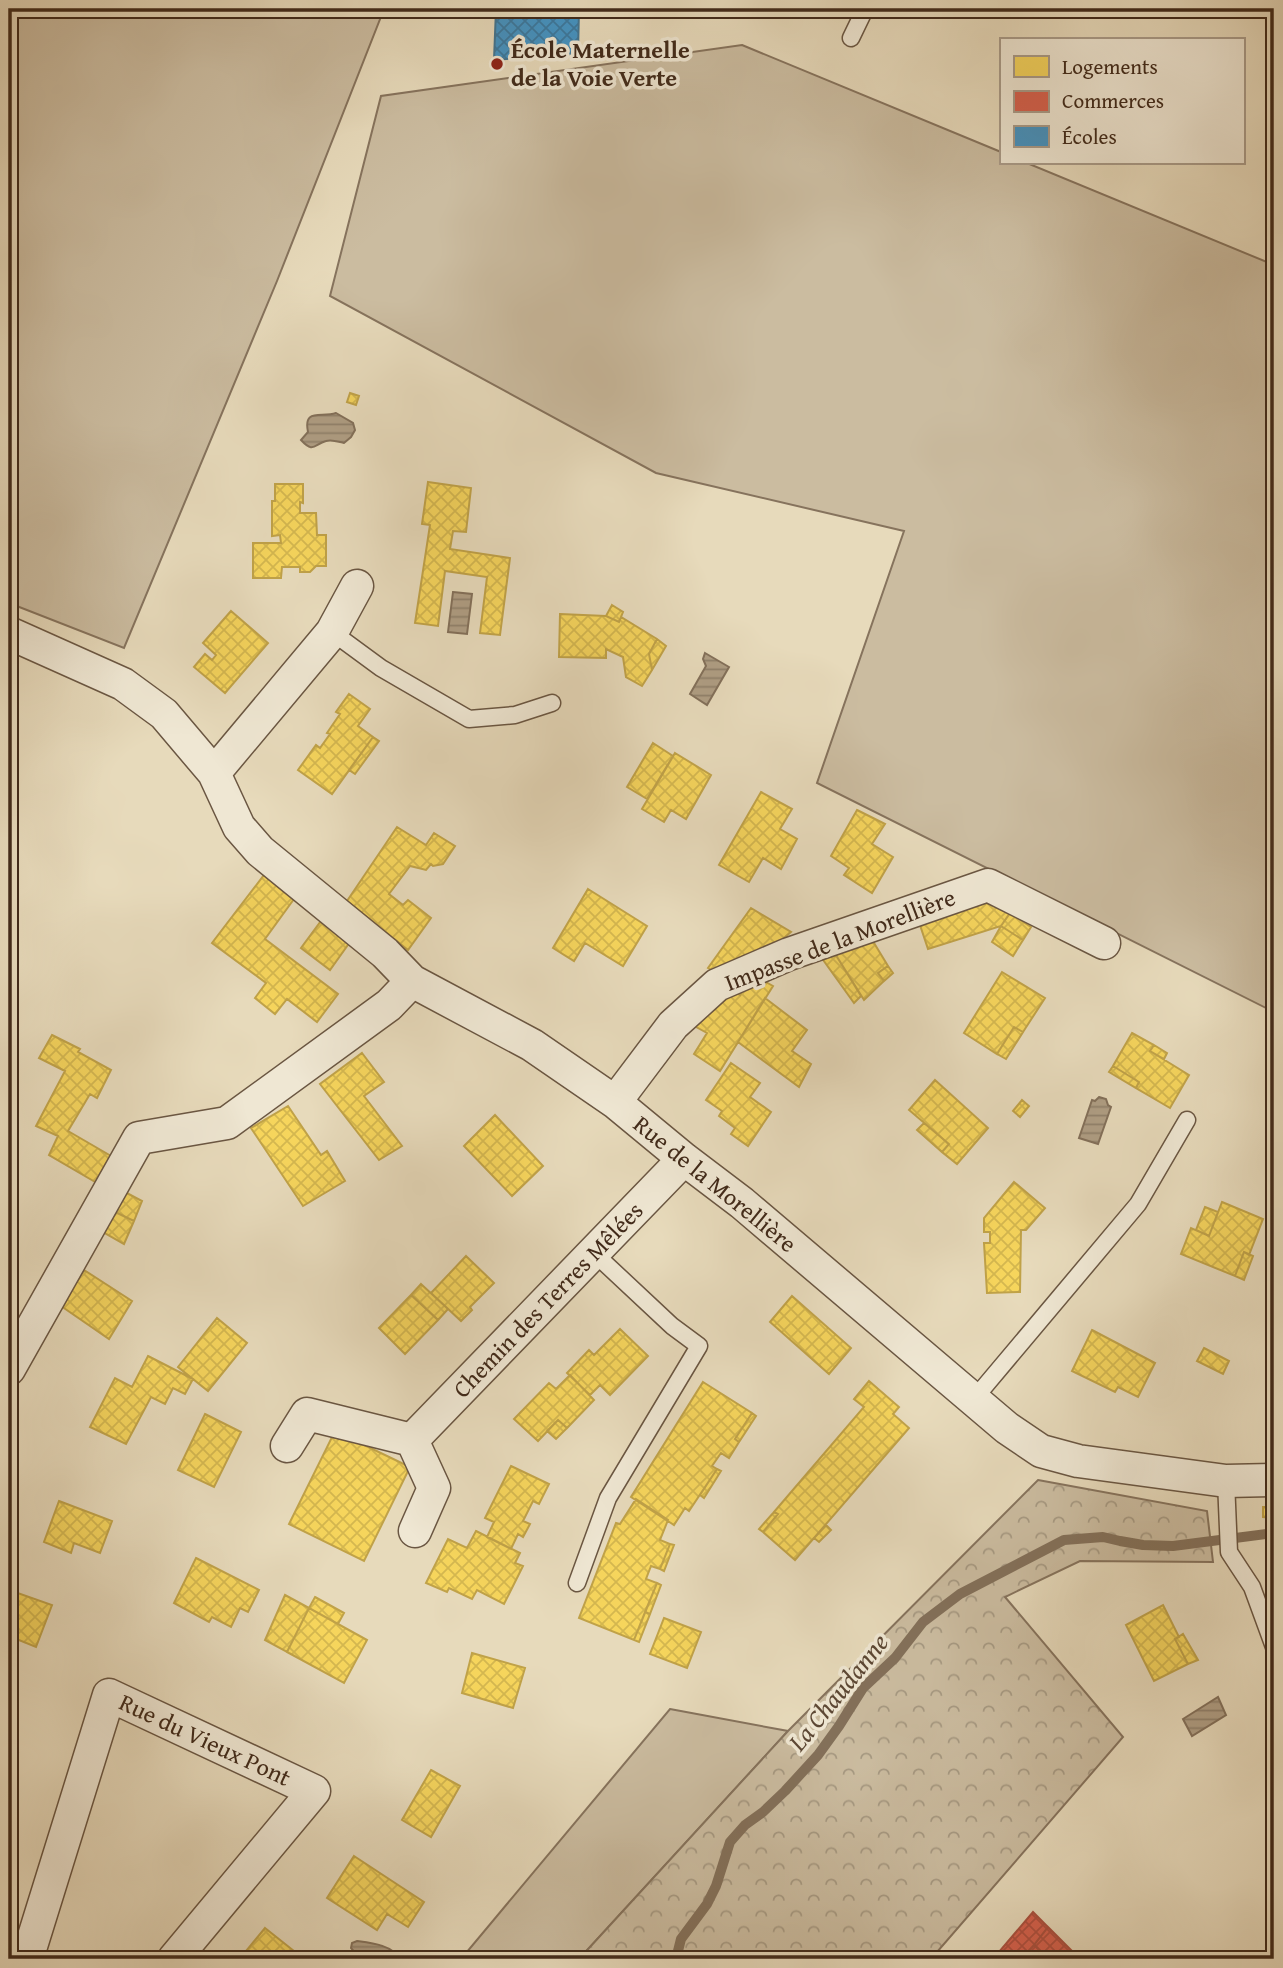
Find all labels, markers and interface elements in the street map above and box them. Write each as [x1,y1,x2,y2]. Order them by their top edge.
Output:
place label: École Maternelle de la Voie Verte [511,32,690,95]
legend [1000,38,1244,164]
text: Logements [1062,51,1158,82]
marker: École Maternelle de la Voie Verte [489,56,505,72]
text: Commerces [1062,85,1164,116]
text: Écoles [1062,121,1117,152]
street label: Impasse de la Morellière [719,879,960,1000]
street label: Rue de la Morellière [626,1107,804,1260]
street label: Chemin des Terres Mêlées [444,1194,651,1406]
water label: La Chaudanne [777,1624,897,1760]
street label: Rue du Vieux Pont [114,1684,297,1795]

